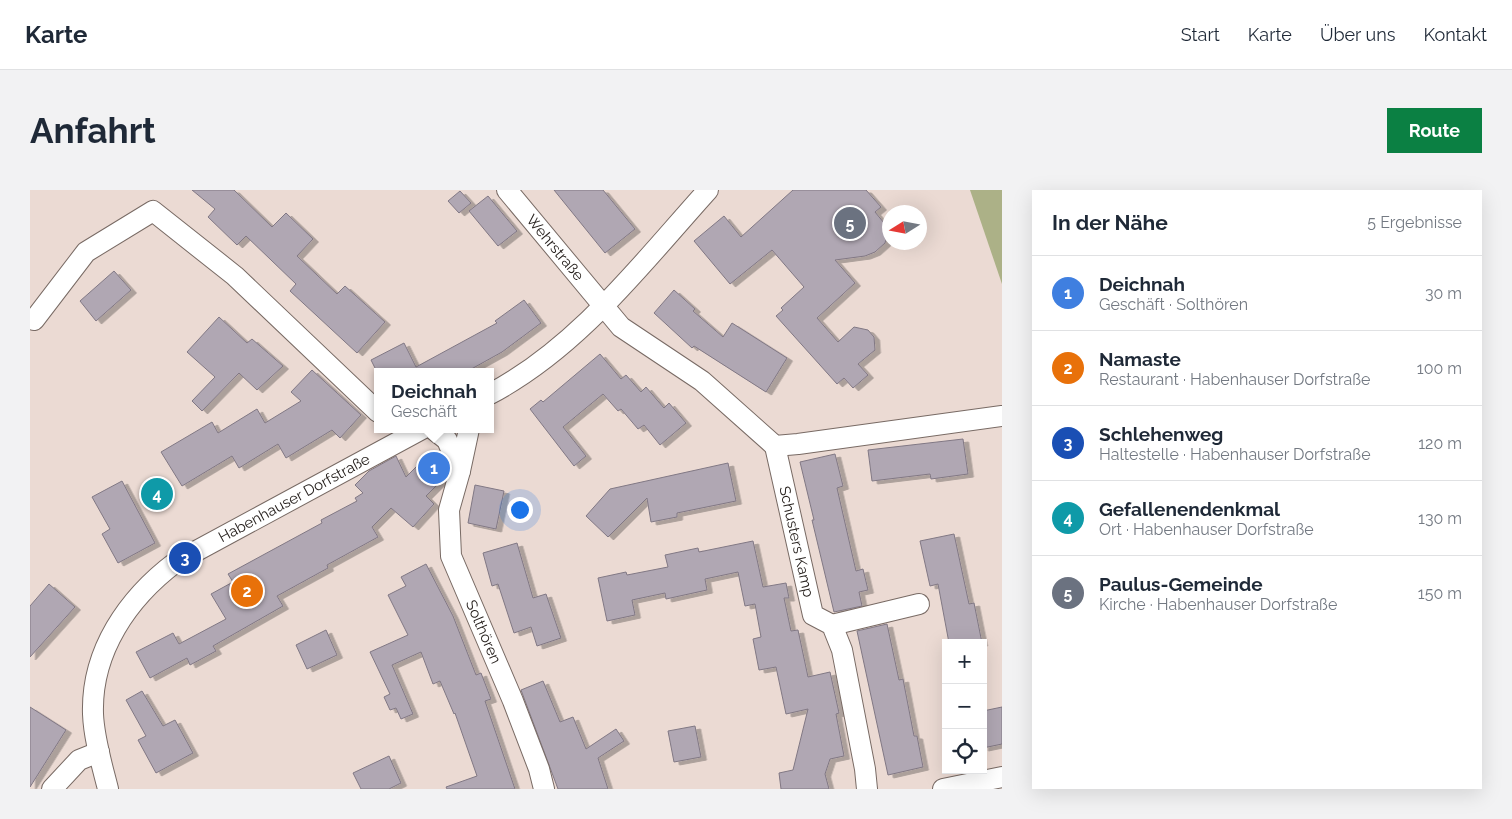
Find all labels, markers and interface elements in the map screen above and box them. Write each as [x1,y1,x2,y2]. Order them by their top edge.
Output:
text: Karte [25,20,87,49]
text: Start [1181,24,1220,45]
text: Karte [1248,24,1292,45]
text: Über uns [1320,24,1395,45]
text: Kontakt [1423,24,1487,45]
button: Route [1387,108,1482,153]
text: Anfahrt [30,110,156,151]
pin: 5 [834,204,866,242]
north arrow [882,205,927,250]
text: In der Nähe [1052,210,1168,235]
street label: Wehrstraße [522,211,588,284]
text: 5 Ergebnisse [1367,213,1462,232]
text: Deichnah [1099,273,1185,295]
text: 1 [1064,284,1072,303]
text: 30 m [1425,284,1462,303]
text: Geschäft · Solthören [1099,295,1248,314]
text: Namaste [1099,348,1181,370]
text: 2 [1063,359,1073,378]
text: 100 m [1417,359,1462,378]
popup [374,368,494,433]
text: Restaurant · Habenhauser Dorfstraße [1099,370,1370,389]
text: Deichnah [391,380,477,402]
text: Geschäft [391,402,457,421]
text: Schlehenweg [1099,423,1223,445]
text: 3 [1064,434,1072,453]
text: 120 m [1418,434,1462,453]
text: Haltestelle · Habenhauser Dorfstraße [1099,445,1371,464]
pin: 1 [418,449,450,487]
street label: Habenhauser Dorfstraße [215,450,373,546]
pin: 4 [141,475,173,513]
street label: Schusters Kamp [775,484,818,599]
your location [507,497,533,523]
text: Gefallenendenkmal [1099,498,1280,520]
text: 4 [1063,509,1073,528]
text: 130 m [1418,509,1462,528]
text: Ort · Habenhauser Dorfstraße [1099,520,1314,539]
pin: 3 [169,539,201,577]
pin: 2 [231,572,263,610]
text: Paulus-Gemeinde [1099,573,1263,595]
text: 5 [1064,584,1072,603]
text: 150 m [1418,584,1462,603]
text: Kirche · Habenhauser Dorfstraße [1099,595,1337,614]
street label: Solthören [462,597,505,666]
map controls [942,639,987,774]
button: + [942,639,987,684]
button: − [942,684,987,729]
button: locate [942,729,987,774]

